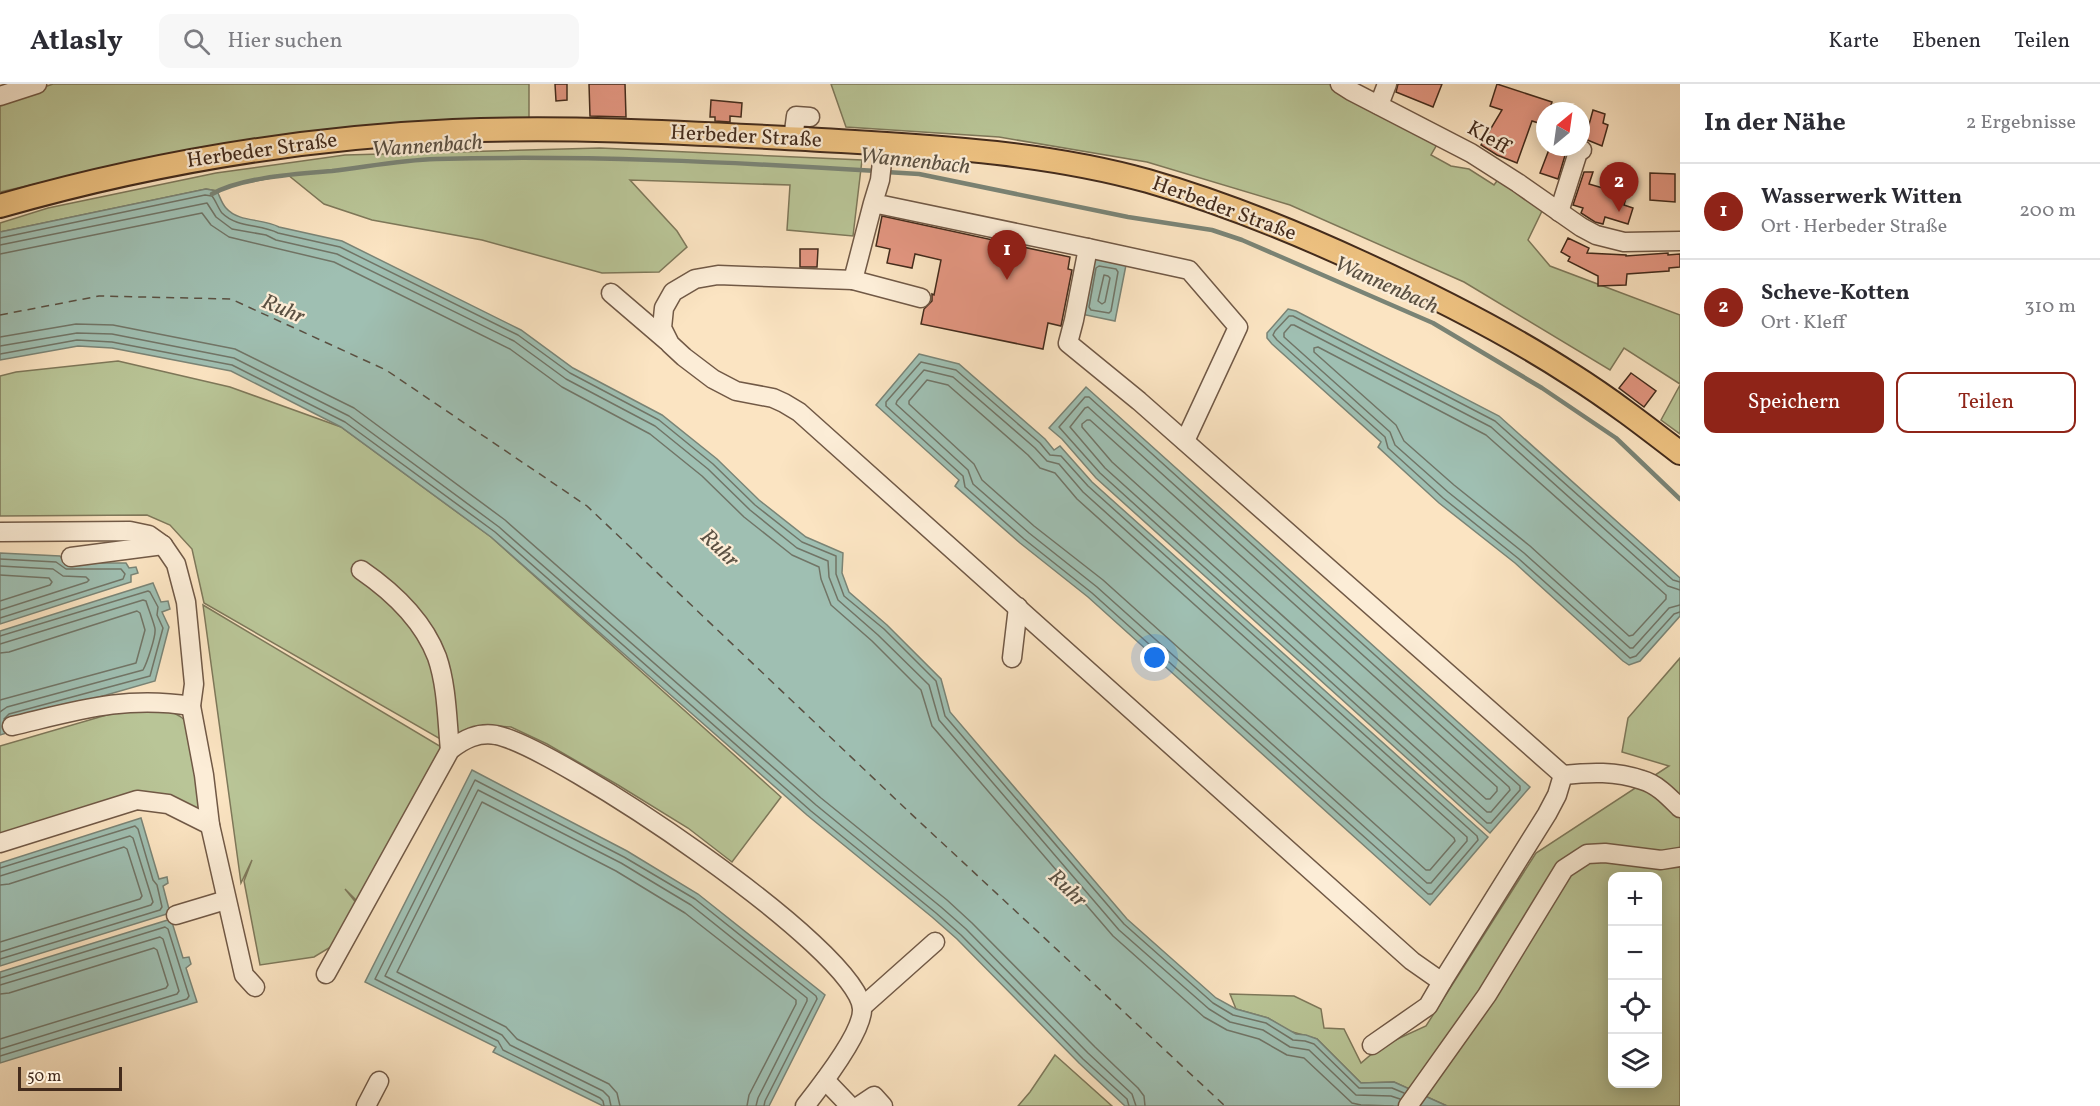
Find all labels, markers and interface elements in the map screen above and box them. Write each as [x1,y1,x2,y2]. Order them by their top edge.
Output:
search box [159,14,579,68]
text: Atlasly [30,22,123,61]
icon: search [180,25,213,58]
text: Hier suchen [228,26,343,57]
text: Karte [1828,27,1879,56]
text: Ebenen [1912,27,1981,56]
text: Teilen [2014,27,2070,56]
north arrow [1536,102,1590,156]
text: In der Nähe [1704,105,1846,141]
text: 2 Ergebnisse [1966,109,2076,137]
street label: Kleff [1462,114,1516,163]
street label: Herbeder Straße [670,119,822,155]
street label: Herbeder Straße [185,126,339,176]
water label: Wannenbach [370,128,484,166]
water label: Wannenbach [858,141,972,183]
pin: 2 [1600,162,1638,212]
street label: Herbeder Straße [1148,169,1300,249]
text: Wasserwerk Witten [1761,182,1962,213]
text: 1 [1719,197,1728,225]
text: 200 m [2019,197,2076,225]
text: Ort · Herbeder Straße [1761,213,1947,241]
pin: 1 [988,230,1026,280]
water label: Wannenbach [1329,249,1443,323]
text: Scheve-Kotten [1761,278,1910,309]
water label: Ruhr [257,287,310,333]
text: 2 [1718,293,1729,321]
text: 310 m [2024,293,2076,321]
text: Ort · Kleff [1761,309,1845,337]
button: Speichern [1704,372,1884,433]
button: Teilen [1896,372,2076,433]
water label: Ruhr [692,523,746,576]
your location [1140,643,1169,672]
water label: Ruhr [1040,863,1094,916]
map controls [1608,872,1662,1088]
button: + [1608,872,1662,926]
button: − [1608,926,1662,980]
button: locate [1608,980,1662,1034]
button: layers [1608,1034,1662,1088]
scale bar [18,1064,122,1092]
text: 50 m [27,1066,61,1088]

